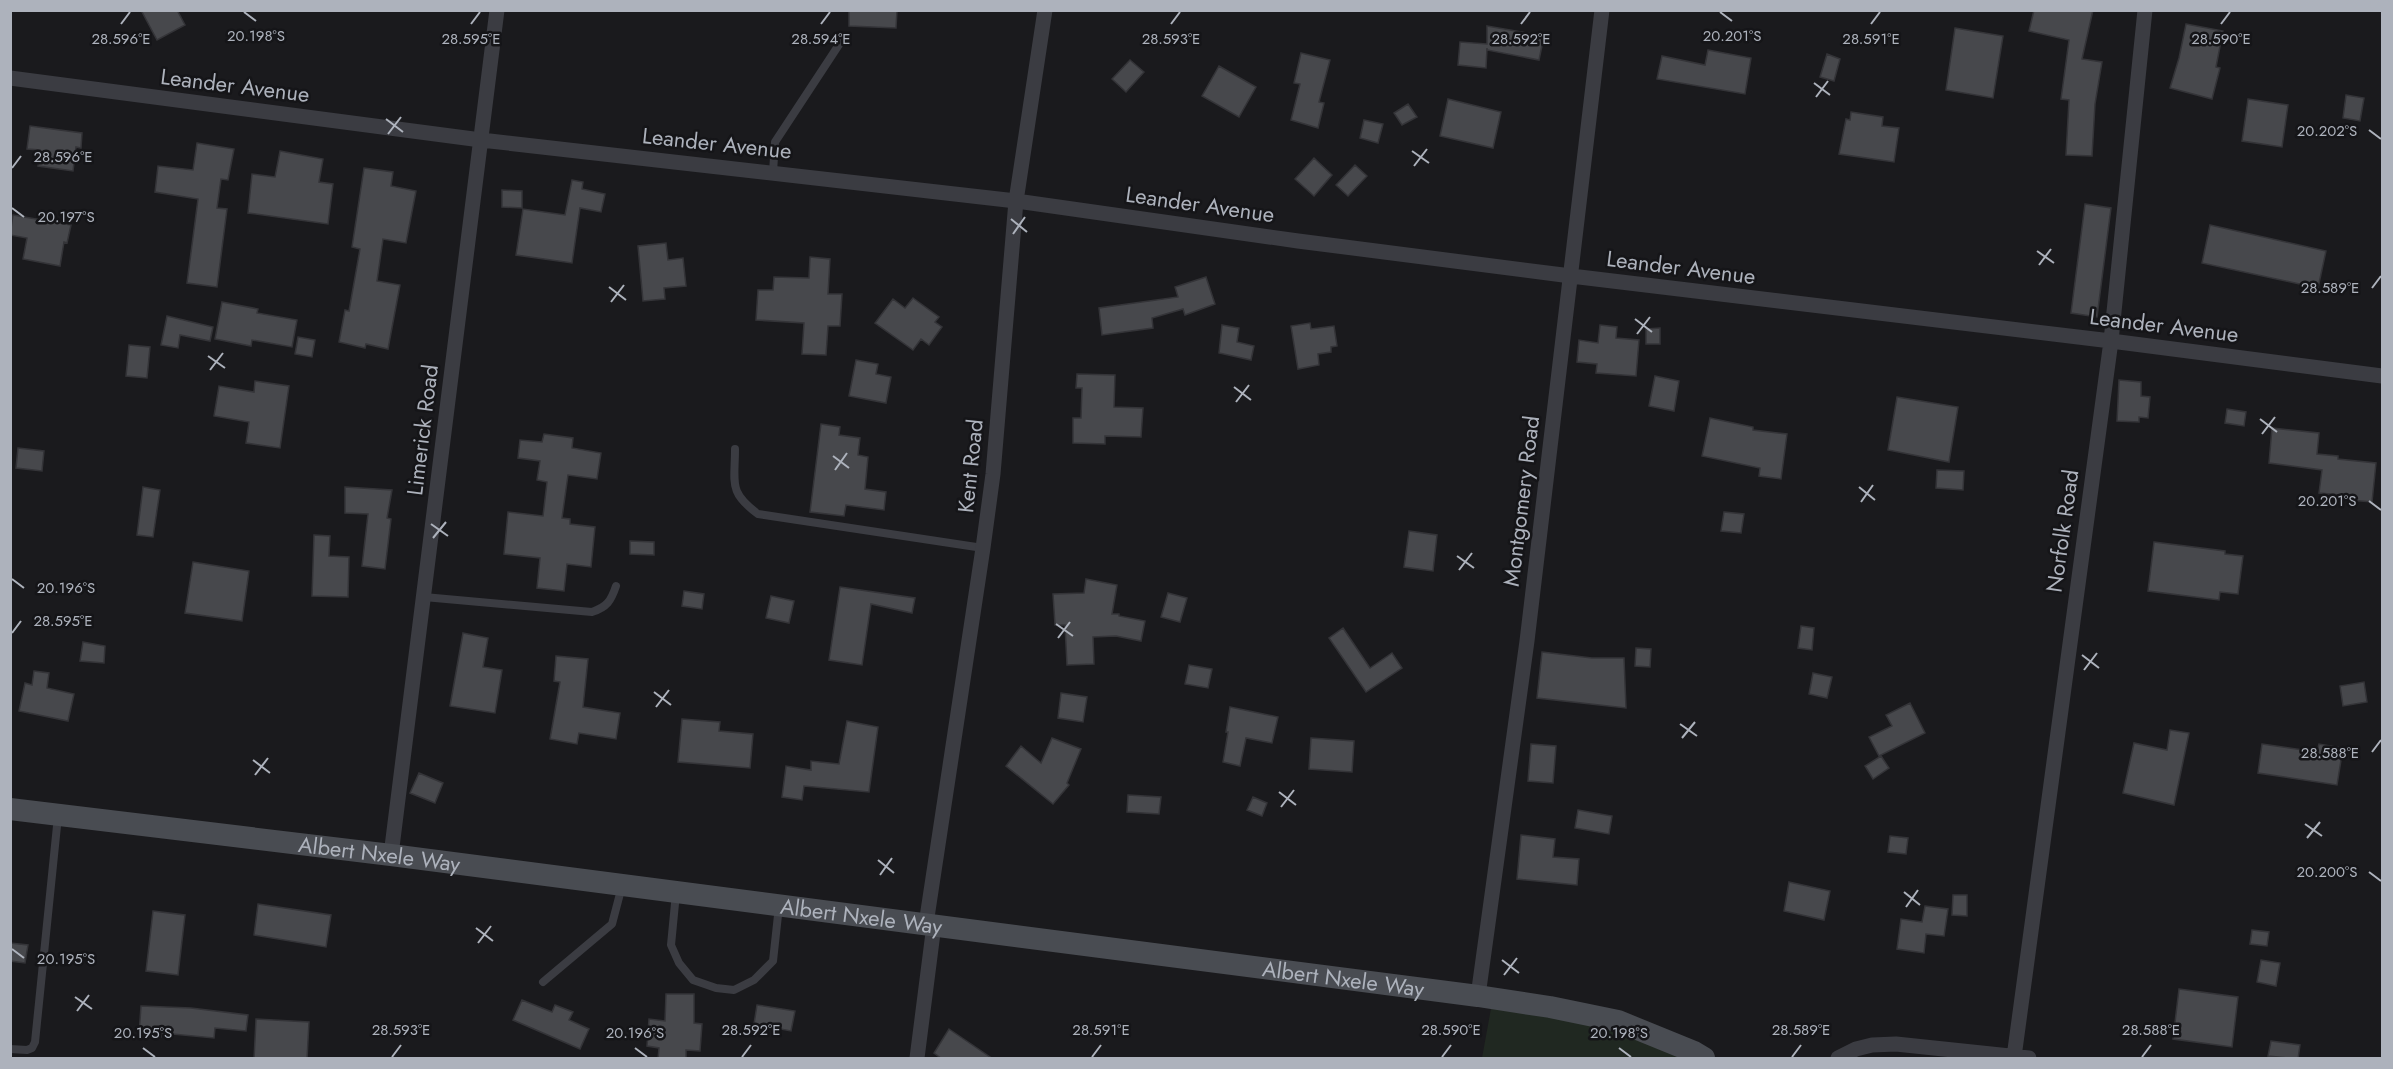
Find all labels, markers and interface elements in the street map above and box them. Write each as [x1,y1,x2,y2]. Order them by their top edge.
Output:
text: 20.198°S [227,25,285,47]
text: 20.201°S [1703,25,1761,47]
text: 28.596°E [91,28,151,50]
text: 28.595°E [442,28,500,50]
text: 28.594°E [791,28,851,50]
text: 28.593°E [1142,28,1200,50]
text: 28.592°E [1491,28,1551,50]
text: 28.591°E [1842,28,1900,50]
text: 28.590°E [2191,28,2251,50]
street label: Leander Avenue [159,60,311,110]
street label: Leander Avenue [641,119,793,167]
text: 20.202°S [2297,120,2357,142]
text: 28.596°E [33,146,93,168]
street label: Leander Avenue [1124,178,1276,230]
text: 20.197°S [37,206,95,228]
street label: Leander Avenue [1605,242,1757,292]
text: 28.589°E [2301,277,2359,299]
street label: Leander Avenue [2088,300,2240,350]
street label: Limerick Road [398,363,446,497]
street label: Montgomery Road [1495,414,1547,588]
street label: Kent Road [949,418,991,514]
street label: Norfolk Road [2038,468,2086,594]
text: 20.201°S [2298,490,2356,512]
text: 20.196°S [37,577,95,599]
text: 28.595°E [34,610,92,632]
text: 28.588°E [2301,742,2359,764]
street label: Albert Nxele Way [296,828,463,880]
text: 20.200°S [2297,861,2357,883]
street label: Albert Nxele Way [778,890,944,942]
text: 20.195°S [37,948,95,970]
street label: Albert Nxele Way [1260,952,1426,1005]
text: 28.593°E [372,1019,430,1041]
text: 28.592°E [721,1019,781,1041]
text: 28.591°E [1072,1019,1130,1041]
text: 28.590°E [1421,1019,1481,1041]
text: 28.589°E [1772,1019,1830,1041]
text: 28.588°E [2122,1019,2180,1041]
text: 20.195°S [114,1022,172,1044]
text: 20.196°S [606,1022,664,1044]
text: 20.198°S [1590,1022,1648,1044]

